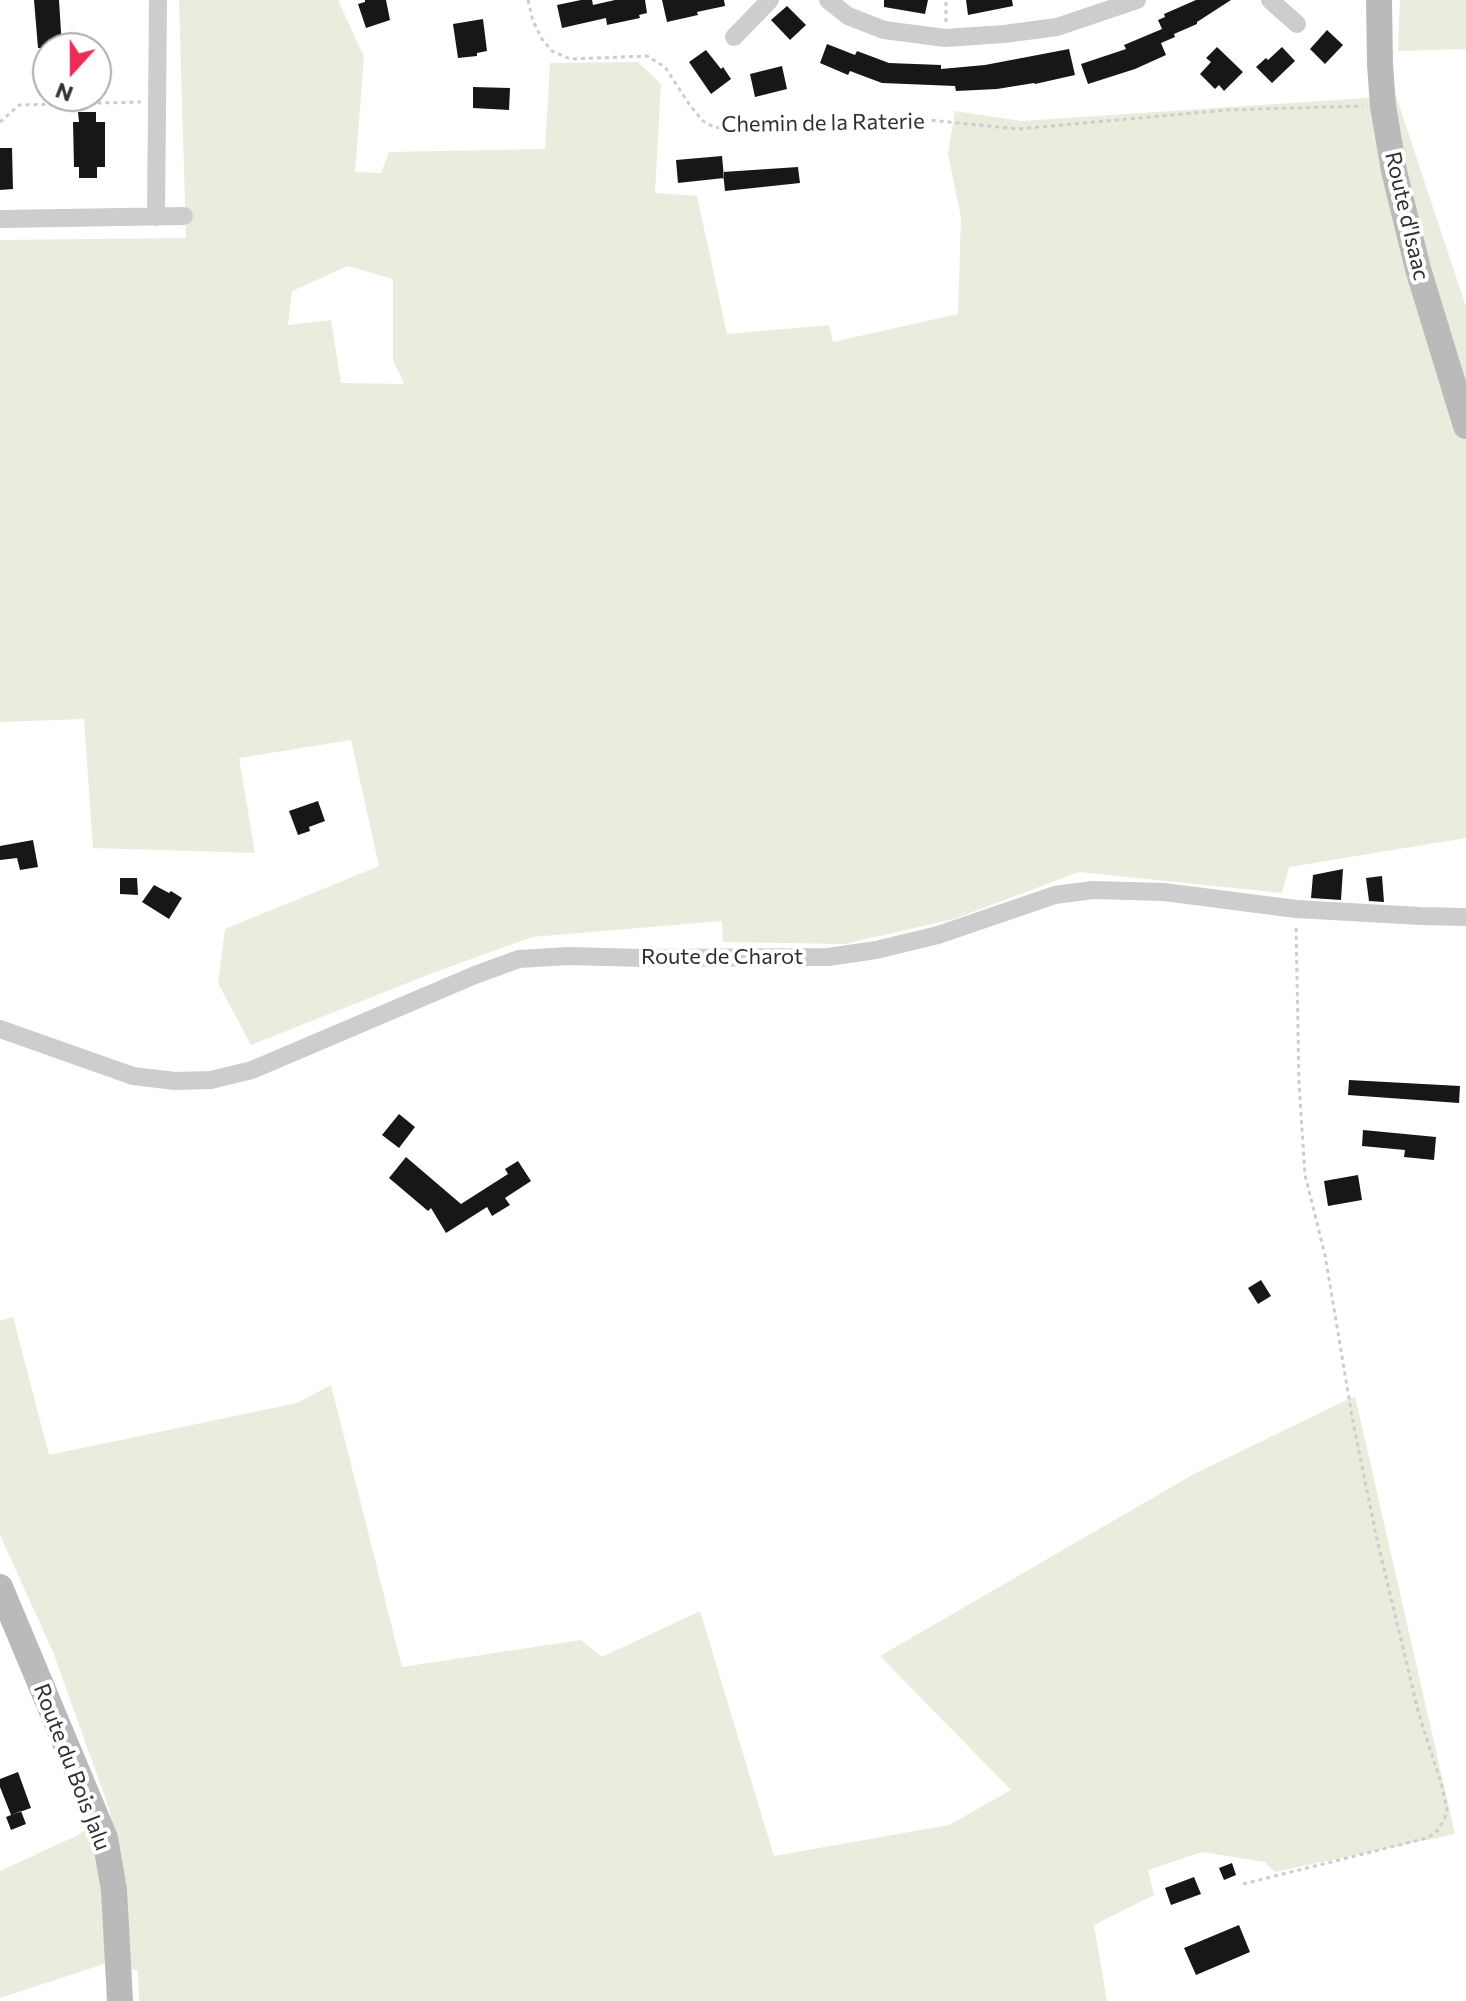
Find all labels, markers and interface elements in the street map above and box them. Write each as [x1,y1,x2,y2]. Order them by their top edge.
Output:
north arrow [32,32,112,112]
text: N [51,77,76,109]
street label: Chemin de la Raterie [721,108,925,138]
street label: Route d'Isaac [1379,149,1435,283]
street label: Route de Charot [641,944,803,970]
street label: Route du Bois Jalu [28,1680,116,1854]

